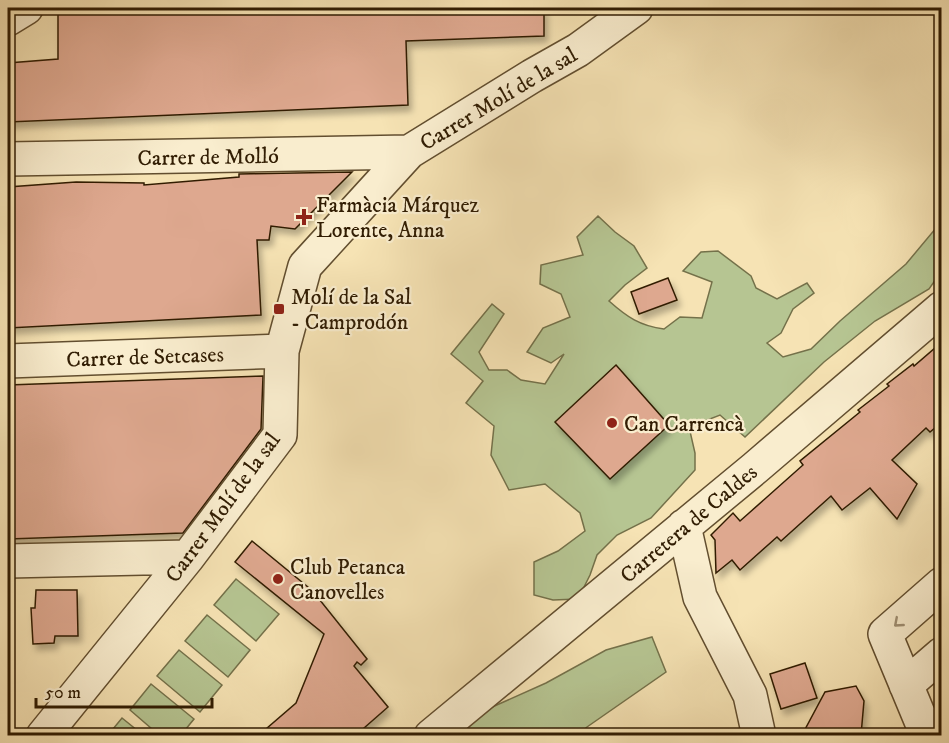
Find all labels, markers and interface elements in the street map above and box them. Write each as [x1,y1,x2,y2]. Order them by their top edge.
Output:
street label: Carrer Molí de la sal [415,42,583,157]
street label: Carrer de Molló [137,143,279,172]
place label: Farmàcia Márquez Lorente, Anna [316,192,480,244]
marker: Farmàcia Márquez Lorente, Anna [297,210,311,224]
place label: Molí de la Sal - Camprodón [291,284,412,336]
marker: Molí de la Sal - Camprodón [272,302,286,316]
street label: Carrer de Setcases [66,341,224,374]
place label: Can Carrencà [624,411,745,438]
marker: Can Carrencà [605,416,619,430]
street label: Carrer Molí de la sal [160,427,287,588]
street label: Carretera de Caldes [615,459,763,589]
place label: Club Petanca Canovelles [290,554,406,606]
marker: Club Petanca Canovelles [271,572,285,586]
one-way arrow [894,616,905,627]
scale bar [36,671,212,709]
text: 50 m [45,682,81,704]

